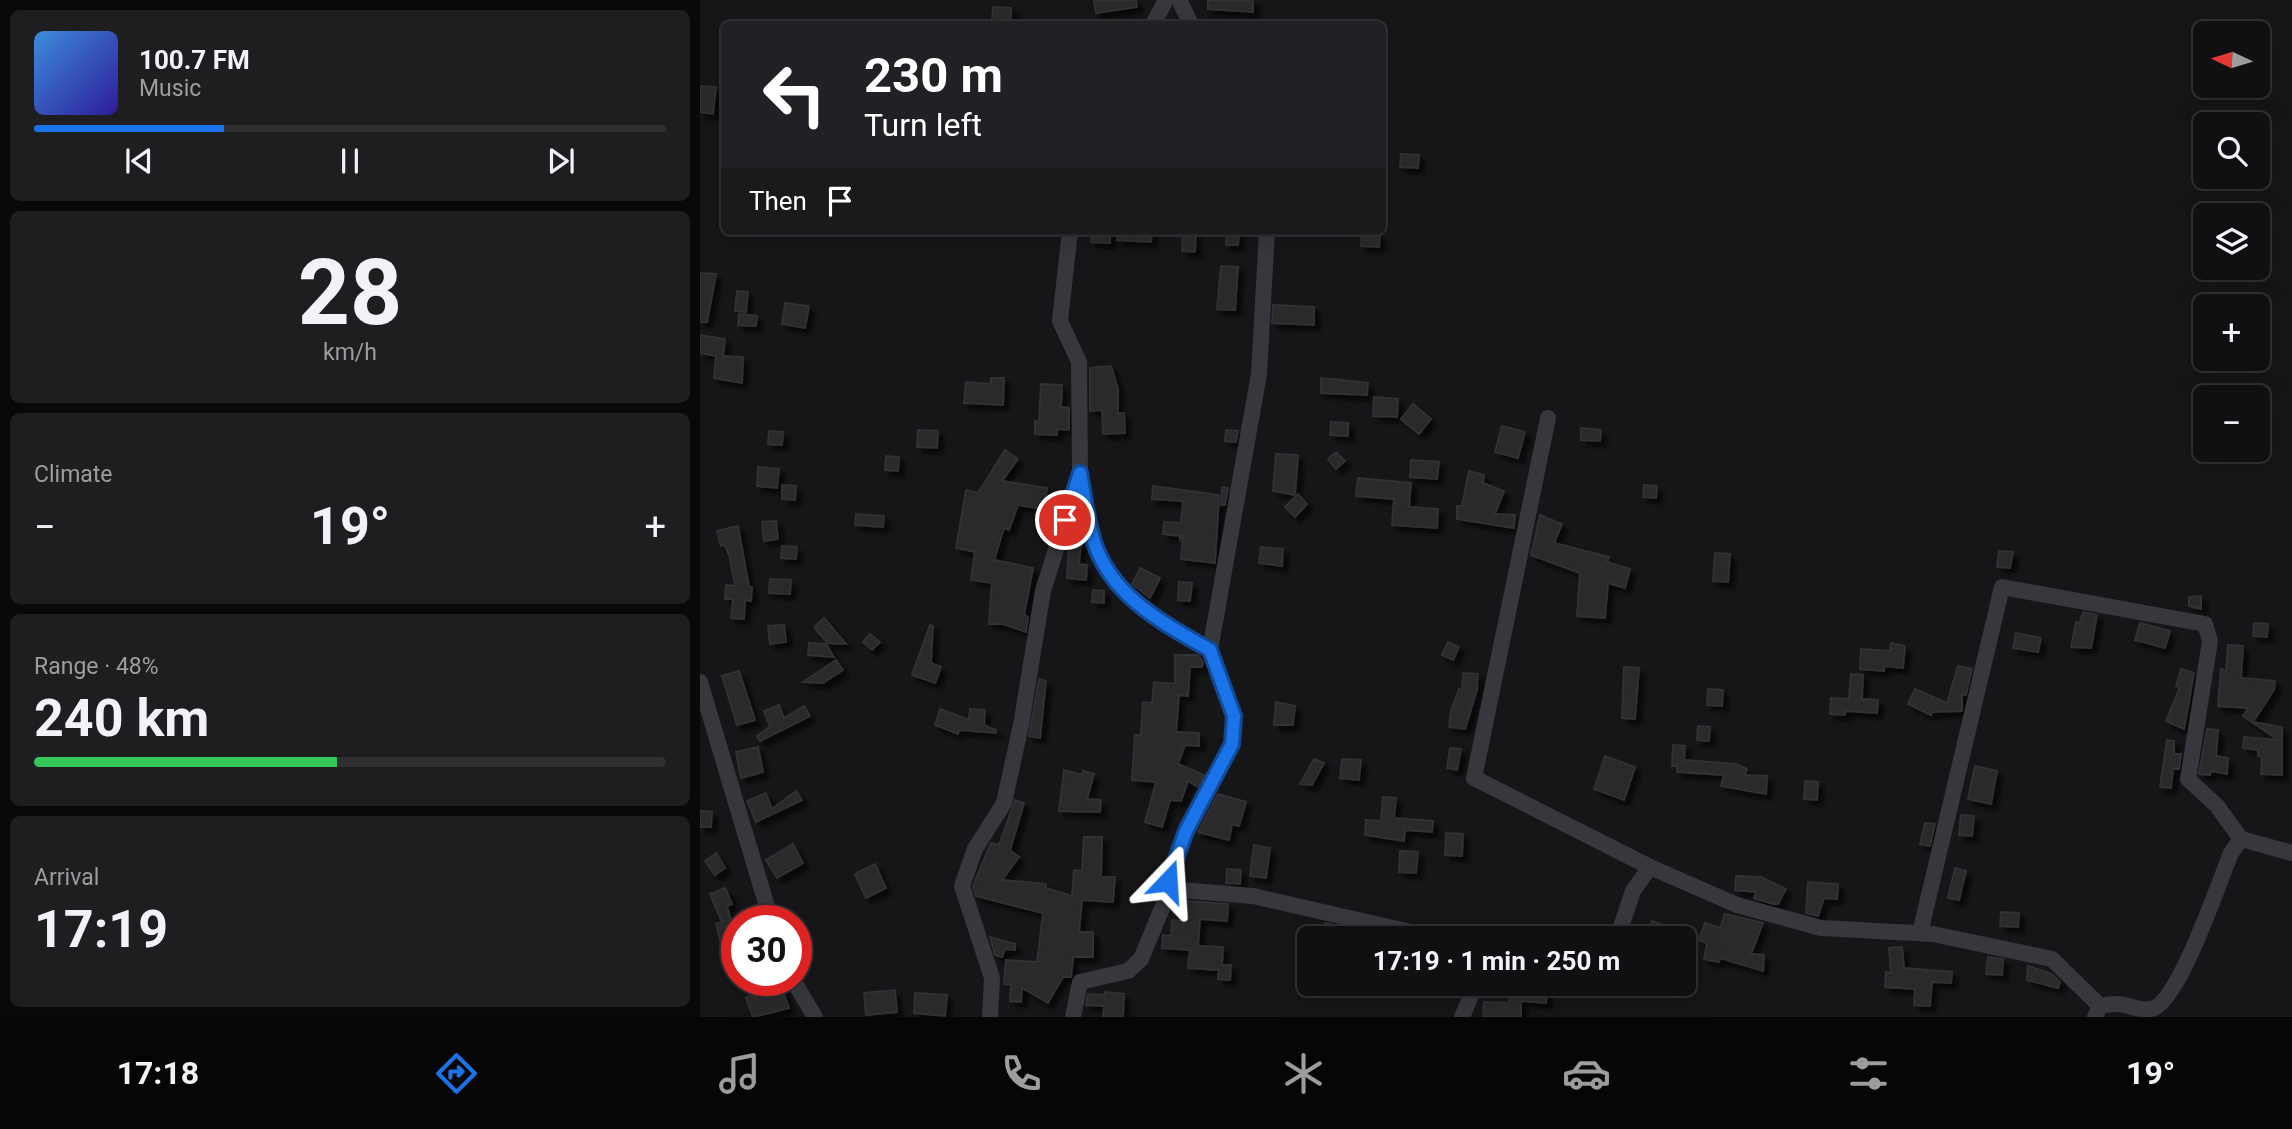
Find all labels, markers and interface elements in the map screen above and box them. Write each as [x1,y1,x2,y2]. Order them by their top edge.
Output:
north arrow [2193,21,2270,98]
map controls [2193,21,2270,462]
text: 100.7 FM [139,45,250,75]
text: 230 m [864,47,1003,104]
icon: left [749,49,840,140]
text: Music [139,75,201,102]
text: Turn left [864,106,982,144]
button: search [2193,112,2270,189]
icon: previous [120,142,158,180]
icon: pause [331,142,369,180]
icon: next [542,142,580,180]
icon: arrive [821,182,859,220]
text: Then [749,186,807,216]
button: layers [2193,203,2270,280]
text: 28 [298,240,402,346]
button: + [2193,294,2270,371]
text: km/h [323,339,377,366]
button: − [2193,385,2270,462]
text: Climate [34,461,113,488]
pin [1035,490,1095,550]
text: 19° [310,496,390,557]
icon: arrive [1046,501,1084,539]
text: − [34,505,56,549]
text: + [644,505,666,549]
text: Range · 48% [34,653,159,680]
text: 240 km [34,688,209,749]
position arrow [1131,844,1205,918]
text: Arrival [34,864,99,891]
text: 17:19 [34,899,168,960]
speed limit sign: 30 [721,905,812,996]
text: 17:19 · 1 min · 250 m [1373,946,1620,976]
icon: directions [432,1049,481,1098]
icon: music [715,1049,764,1098]
icon: phone [997,1049,1046,1098]
icon: climate [1279,1049,1328,1098]
icon: car [1562,1049,1611,1098]
icon: filters [1844,1049,1893,1098]
text: 17:18 [117,1054,199,1092]
text: 19° [2126,1054,2175,1092]

